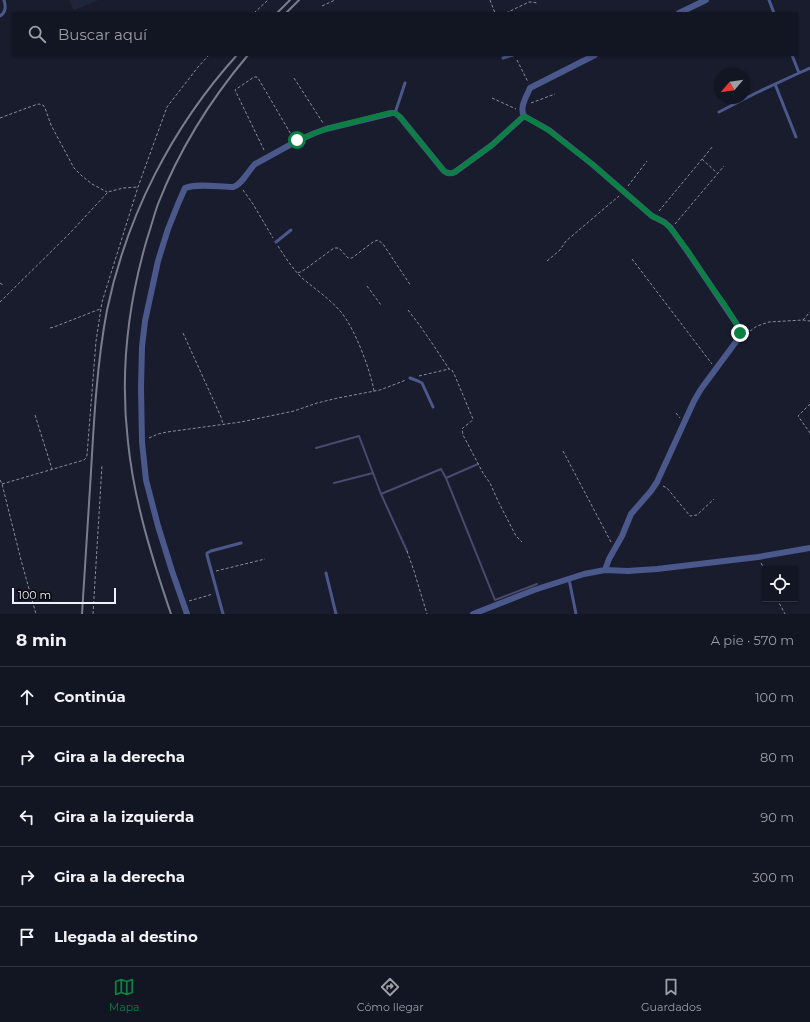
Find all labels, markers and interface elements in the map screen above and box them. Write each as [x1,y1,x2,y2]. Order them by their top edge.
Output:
search box [12,12,798,56]
icon: search [26,23,48,45]
text: Buscar aquí [58,25,147,44]
north arrow [714,68,750,104]
route start [288,131,306,149]
route end [731,324,749,342]
map controls [762,566,798,602]
button: locate [762,566,798,602]
scale bar [12,586,116,605]
text: 100 m [18,588,51,602]
text: 8 min [16,630,67,650]
text: A pie · 570 m [711,632,794,648]
icon: ahead [16,686,38,708]
text: Continúa [54,687,126,706]
text: 100 m [755,689,794,705]
icon: right [16,746,38,768]
text: Gira a la derecha [54,747,185,766]
text: 80 m [760,749,794,765]
icon: left [16,806,38,828]
text: Gira a la izquierda [54,807,194,826]
text: 90 m [760,809,794,825]
icon: right [16,866,38,888]
text: Gira a la derecha [54,867,185,886]
text: 300 m [752,869,794,885]
icon: arrive [16,926,38,948]
text: Llegada al destino [54,927,198,946]
tab: Mapa [109,976,140,1014]
tab: Cómo llegar [357,976,424,1014]
tab: Guardados [641,976,701,1014]

